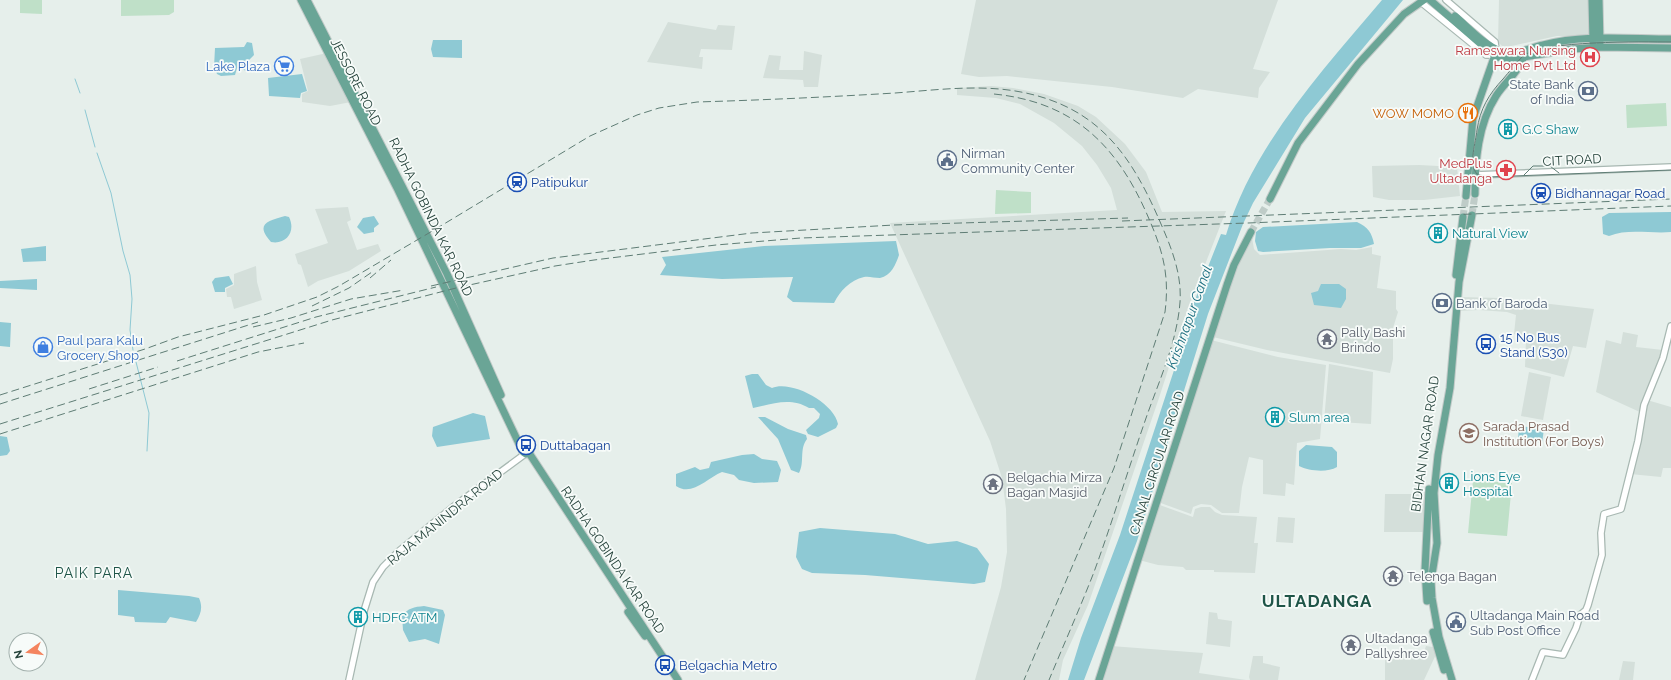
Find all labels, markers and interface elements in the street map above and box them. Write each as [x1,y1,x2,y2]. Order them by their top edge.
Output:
street label: JESSORE ROAD [328,36,384,128]
place label: Rameswara Nursing Home Pvt Ltd [1455,43,1576,73]
hospital icon: Rameswara Nursing Home Pvt Ltd [1579,46,1601,68]
supermarket icon: Lake Plaza [273,55,295,77]
place label: Lake Plaza [206,59,270,74]
place label: State Bank of India [1509,77,1574,107]
bank icon: State Bank of India [1577,80,1599,102]
restaurant icon: WOW MOMO [1457,102,1479,124]
place label: WOW MOMO [1373,106,1454,121]
building icon: G.C Shaw [1497,118,1519,140]
place label: G.C Shaw [1522,122,1579,137]
street label: RADHA GOBINDA KAR ROAD [386,135,476,299]
place label: Nirman Community Center [961,146,1075,176]
public building icon: Nirman Community Center [936,149,958,171]
street label: CIT ROAD [1542,151,1602,169]
place label: MedPlus Ultadanga [1429,156,1492,186]
pharmacy icon: MedPlus Ultadanga [1495,159,1517,181]
station icon: Patipukur [506,171,528,193]
place label: Patipukur [531,175,589,190]
station icon: Bidhannagar Road [1530,182,1552,204]
place label: Bidhannagar Road [1555,186,1665,201]
building icon: Natural View [1427,222,1449,244]
place label: Natural View [1452,226,1529,241]
water label: Krishnapur Canal [1163,263,1215,371]
bank icon: Bank of Baroda [1431,292,1453,314]
place label: Bank of Baroda [1456,296,1547,311]
place label: Pally Bashi Brindo [1341,325,1405,355]
temple icon: Pally Bashi Brindo [1316,328,1338,350]
place label: 15 No Bus Stand (S30) [1500,330,1568,360]
place label: Paul para Kalu Grocery Shop [57,333,143,363]
bus stop icon: 15 No Bus Stand (S30) [1475,333,1497,355]
shop icon: Paul para Kalu Grocery Shop [32,336,54,358]
street label: BIDHAN NAGAR ROAD [1408,375,1442,513]
street label: CANAL CIRCULAR ROAD [1127,389,1187,537]
building icon: Slum area [1264,406,1286,428]
place label: Slum area [1289,410,1350,425]
place label: Sarada Prasad Institution (For Boys) [1483,419,1604,449]
school or university icon: Sarada Prasad Institution (For Boys) [1458,422,1480,444]
bus stop icon: Duttabagan [515,434,537,456]
place label: Duttabagan [540,438,611,453]
street label: RAJA MANINDRA ROAD [384,466,506,568]
place label: Lions Eye Hospital [1463,469,1521,499]
place label: Belgachia Mirza Bagan Masjid [1007,470,1102,500]
building icon: Lions Eye Hospital [1438,472,1460,494]
temple icon: Belgachia Mirza Bagan Masjid [982,473,1004,495]
street label: RADHA GOBINDA KAR ROAD [558,483,668,637]
district label: PAIK PARA [55,565,133,581]
temple icon: Telenga Bagan [1382,565,1404,587]
place label: Telenga Bagan [1407,569,1497,584]
district label: ULTADANGA [1262,591,1372,611]
building icon: HDFC ATM [347,606,369,628]
place label: Ultadanga Main Road Sub Post Office [1470,608,1599,638]
place label: HDFC ATM [372,610,437,625]
public building icon: Ultadanga Main Road Sub Post Office [1445,611,1467,633]
place label: Ultadanga Pallyshree [1365,631,1428,661]
north arrow [8,632,48,672]
temple icon: Ultadanga Pallyshree [1340,634,1362,656]
text: N [11,649,26,660]
bus stop icon: Belgachia Metro [654,654,676,676]
place label: Belgachia Metro [679,658,777,673]

